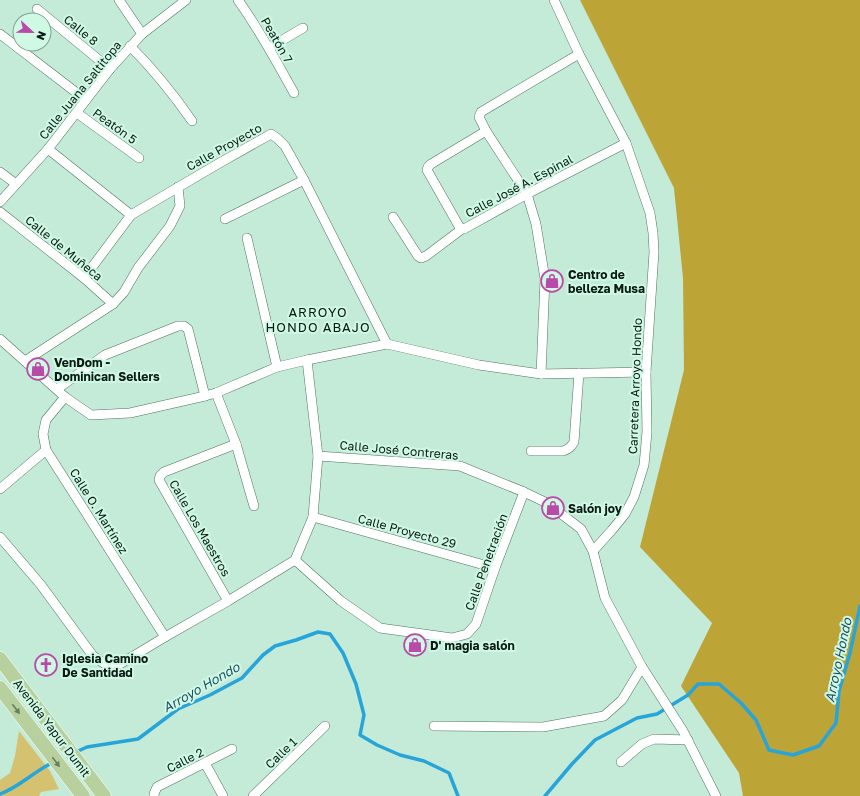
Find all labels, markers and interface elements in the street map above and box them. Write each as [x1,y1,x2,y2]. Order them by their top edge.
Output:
north arrow [12,12,52,52]
street label: Calle 8 [61,12,101,48]
street label: Peatón 7 [258,15,296,65]
text: N [34,30,49,42]
street label: Calle Juana Saltitopa [36,38,124,142]
street label: Peatón 5 [90,105,140,147]
street label: Calle Proyecto [184,120,264,174]
street label: Calle José A. Espinal [463,151,575,221]
street label: Calle de Muñeca [22,212,106,284]
place label: Centro de belleza Musa [568,267,645,296]
shop icon: Centro de belleza Musa [539,268,565,294]
district label: ARROYO HONDO ABAJO [265,304,371,335]
street label: Carretera Arroyo Hondo [625,318,645,454]
place label: VenDom - Dominican Sellers [54,355,160,384]
shop icon: VenDom - Dominican Sellers [25,356,51,382]
street label: Calle José Contreras [339,437,459,463]
street label: Calle O. Martínez [67,465,131,557]
street label: Calle Los Maestros [166,477,234,579]
shop icon: Salón joy [540,495,566,521]
place label: Salón joy [568,501,623,516]
street label: Calle Proyecto 29 [356,511,458,551]
street label: Calle Penetración [462,512,510,612]
water label: Arroyo Hondo [821,615,855,704]
shop icon: D' magia salón [402,632,428,658]
place label: D' magia salón [430,638,515,653]
place label: Iglesia Camino De Santidad [62,651,148,680]
church icon: Iglesia Camino De Santidad [33,652,59,678]
water label: Arroyo Hondo [160,658,243,715]
street label: Avenida Yapur Dumit [10,676,94,780]
one-way arrow [12,704,21,715]
street label: Calle 1 [262,734,300,772]
street label: Calle 2 [164,744,206,776]
one-way arrow [52,756,61,767]

